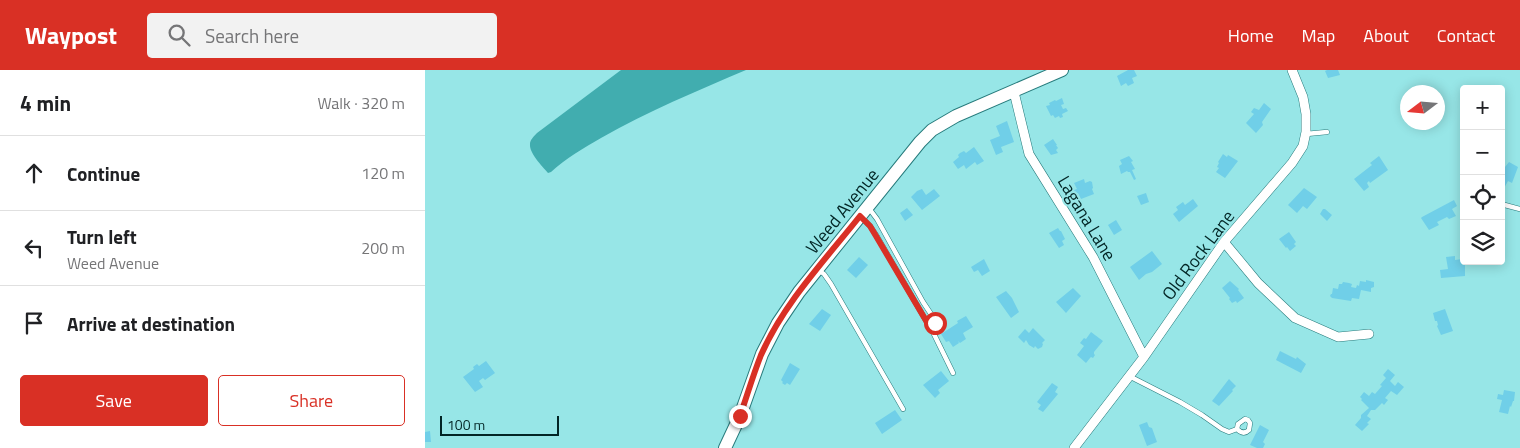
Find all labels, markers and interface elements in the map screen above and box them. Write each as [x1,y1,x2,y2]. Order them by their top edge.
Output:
search box [147,13,497,58]
text: Waypost [25,17,117,53]
icon: search [165,21,193,49]
text: Search here [205,21,299,50]
text: Home [1228,22,1274,49]
text: Map [1302,22,1335,49]
text: About [1363,22,1409,49]
text: Contact [1437,22,1495,49]
north arrow [1400,85,1445,130]
map controls [1460,85,1505,265]
button: + [1460,85,1505,130]
text: 4 min [20,87,71,119]
text: Walk · 320 m [317,91,405,115]
button: − [1460,130,1505,175]
icon: ahead [20,159,48,187]
text: Continue [67,159,140,188]
text: 120 m [361,161,405,185]
street label: Weed Avenue [799,162,885,260]
street label: Lagana Lane [1051,170,1123,266]
button: locate [1460,175,1505,220]
street label: Old Rock Lane [1155,204,1241,306]
button: layers [1460,220,1505,265]
text: Turn left [67,222,137,251]
icon: left [20,234,48,262]
text: 200 m [361,236,405,260]
text: Weed Avenue [67,251,159,275]
icon: arrive [20,309,48,337]
text: Arrive at destination [67,309,235,338]
route start [924,312,947,335]
button: Save [20,375,208,426]
button: Share [218,375,405,426]
route end [729,405,752,428]
scale bar [440,413,559,436]
text: 100 m [447,414,485,435]

